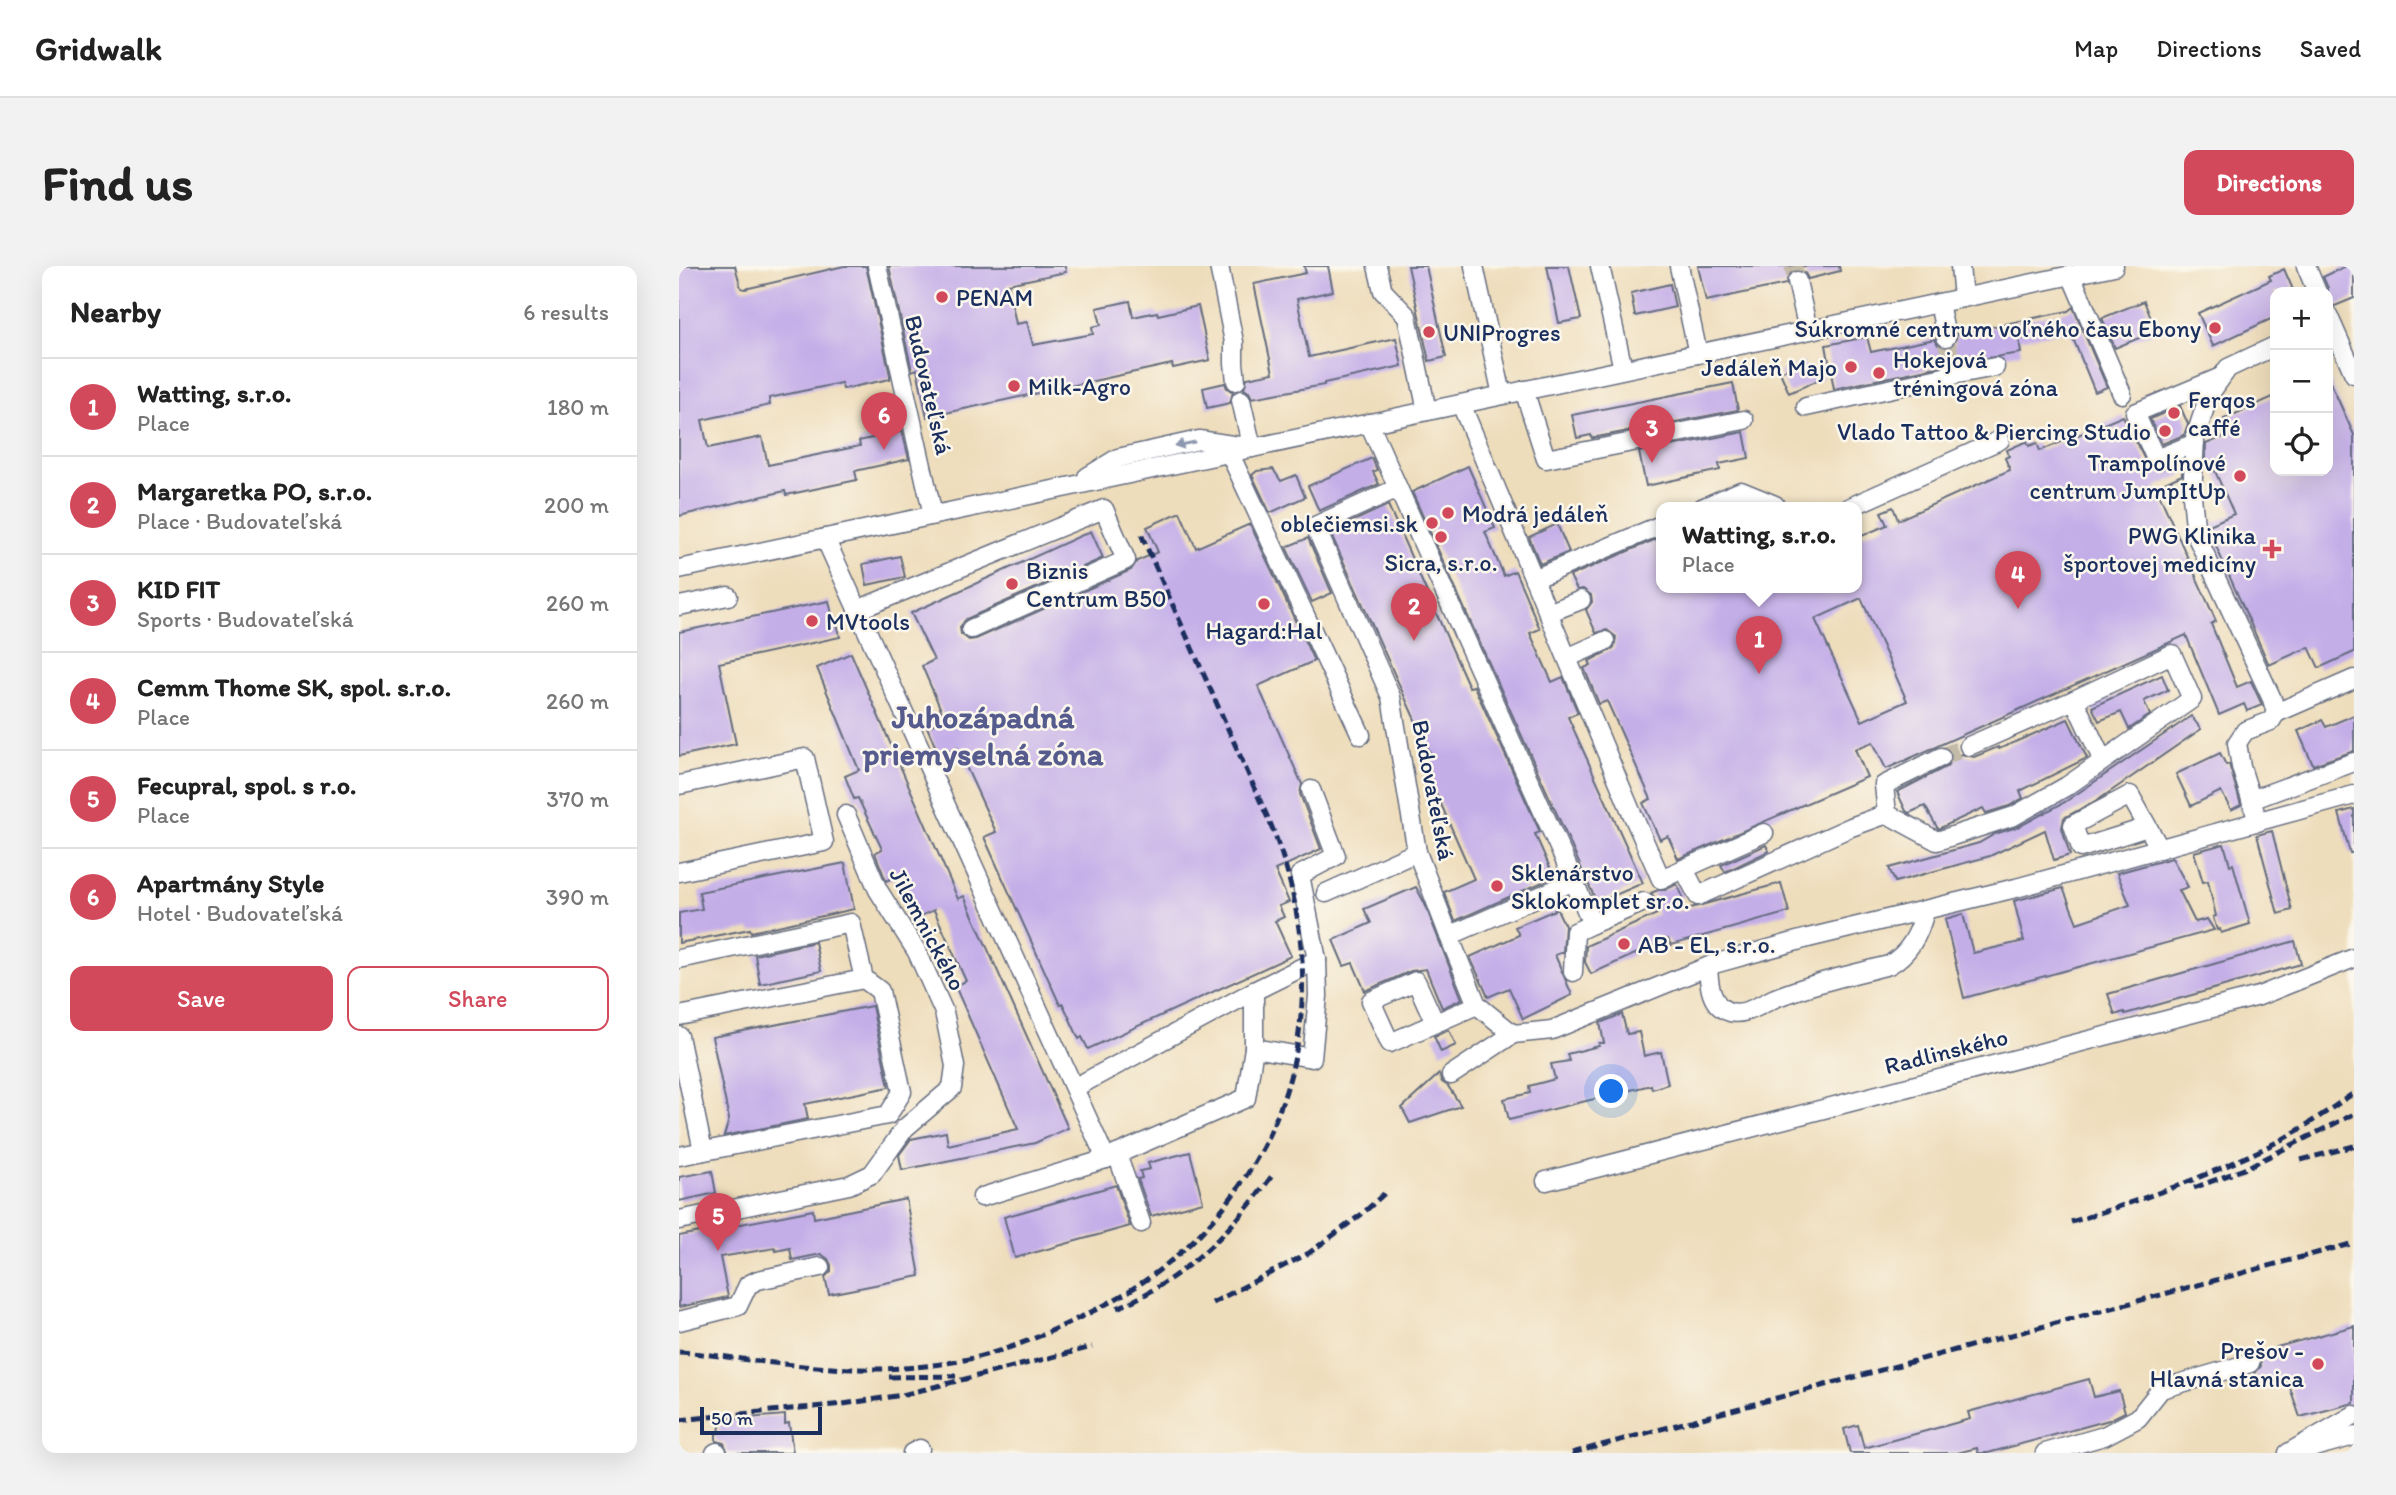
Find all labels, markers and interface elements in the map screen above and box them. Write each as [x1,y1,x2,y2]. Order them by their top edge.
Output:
text: Gridwalk [35,29,162,68]
text: Map [2074,34,2118,63]
text: Directions [2156,34,2262,63]
text: Saved [2300,34,2361,63]
button: Directions [2184,150,2354,215]
text: Find us [42,153,193,212]
place label: PENAM [956,283,1033,312]
map controls [2270,287,2333,476]
button: + [2270,287,2333,350]
marker: PENAM [934,289,950,305]
text: Nearby [70,293,161,330]
text: 6 results [523,298,609,326]
street label: Budovateľská [899,312,959,458]
place label: Súkromné centrum voľného času Ebony [1795,314,2201,343]
place label: UNIProgres [1443,318,1561,347]
marker: Súkromné centrum voľného času Ebony [2207,320,2223,336]
marker: UNIProgres [1421,324,1437,340]
place label: Hokejová tréningová zóna [1893,345,2058,402]
button: − [2270,350,2333,413]
place label: Jedáleň Majo [1701,353,1837,382]
marker: Jedáleň Majo [1843,359,1859,375]
marker: Hokejová tréningová zóna [1871,365,1887,381]
place label: Milk-Agro [1028,372,1131,401]
text: Watting, s.r.o. [137,377,291,409]
marker: Milk-Agro [1006,378,1022,394]
place label: Ferqos caffé [2188,385,2256,442]
pin: 6 [861,392,907,450]
text: 1 [88,393,98,421]
text: 180 m [547,393,609,421]
pin: 3 [1629,405,1675,463]
marker: Ferqos caffé [2166,405,2182,421]
text: Place [137,409,190,437]
button: locate [2270,413,2333,476]
place label: Vlado Tattoo & Piercing Studio [1837,417,2151,446]
marker: Vlado Tattoo & Piercing Studio [2157,423,2173,439]
one-way arrow [1174,438,1196,449]
place label: Trampolínové centrum JumpItUp [2030,448,2226,505]
marker: Trampolínové centrum JumpItUp [2232,468,2248,484]
text: Margaretka PO, s.r.o. [137,475,372,507]
text: 2 [87,491,99,519]
text: 200 m [544,491,609,519]
place label: Modrá jedáleň [1462,499,1609,528]
popup [1656,502,1862,593]
marker: Modrá jedáleň [1440,505,1456,521]
text: Place · Budovateľská [137,507,342,535]
place label: oblečiemsi.sk [1280,509,1419,538]
marker: oblečiemsi.sk [1424,515,1440,531]
text: Watting, s.r.o. [1682,518,1836,550]
place label: PWG Klinika športovej medicíny [2063,521,2257,578]
marker: Sicra, s.r.o. [1433,529,1449,545]
marker: PWG Klinika športovej medicíny [2262,539,2282,559]
place label: Sicra, s.r.o. [1384,548,1498,577]
text: Place [1682,550,1735,578]
pin: 4 [1995,551,2041,609]
place label: Biznis Centrum B50 [1026,556,1167,613]
text: KID FIT [137,573,220,605]
marker: Biznis Centrum B50 [1004,576,1020,592]
pin: 2 [1391,583,1437,641]
text: 3 [87,589,99,617]
text: 260 m [546,589,609,617]
marker: Hagard:Hal [1256,596,1272,612]
text: Sports · Budovateľská [137,605,354,633]
place label: MVtools [826,607,910,636]
marker: MVtools [804,613,820,629]
place label: Hagard:Hal [1205,616,1323,645]
pin: 1 [1736,616,1782,674]
text: Cemm Thome SK, spol. s.r.o. [137,671,451,703]
text: 4 [86,687,100,715]
text: 260 m [546,687,609,715]
district label: Juhozápadná priemyselná zóna [862,698,1104,773]
text: Place [137,703,190,731]
street label: Budovateľská [1406,717,1462,863]
text: Fecupral, spol. s r.o. [137,769,356,801]
text: 5 [87,785,99,813]
text: 370 m [546,785,609,813]
text: Place [137,801,190,829]
place label: Sklenárstvo Sklokomplet sr.o. [1511,858,1690,915]
street label: Jilemnického [883,863,973,995]
text: Apartmány Style [137,867,324,899]
marker: Sklenárstvo Sklokomplet sr.o. [1489,878,1505,894]
text: 6 [87,883,99,911]
text: 390 m [546,883,609,911]
text: Hotel · Budovateľská [137,899,343,927]
place label: AB - EL, s.r.o. [1638,930,1776,959]
marker: AB - EL, s.r.o. [1616,936,1632,952]
button: Save [70,966,333,1031]
button: Share [347,966,609,1031]
street label: Radlinského [1881,1022,2011,1080]
your location [1594,1074,1628,1108]
pin: 5 [695,1193,741,1251]
place label: Prešov - Hlavná stanica [2150,1336,2305,1393]
marker: Prešov - Hlavná stanica [2310,1356,2326,1372]
scale bar [700,1404,823,1436]
text: 50 m [711,1407,753,1430]

